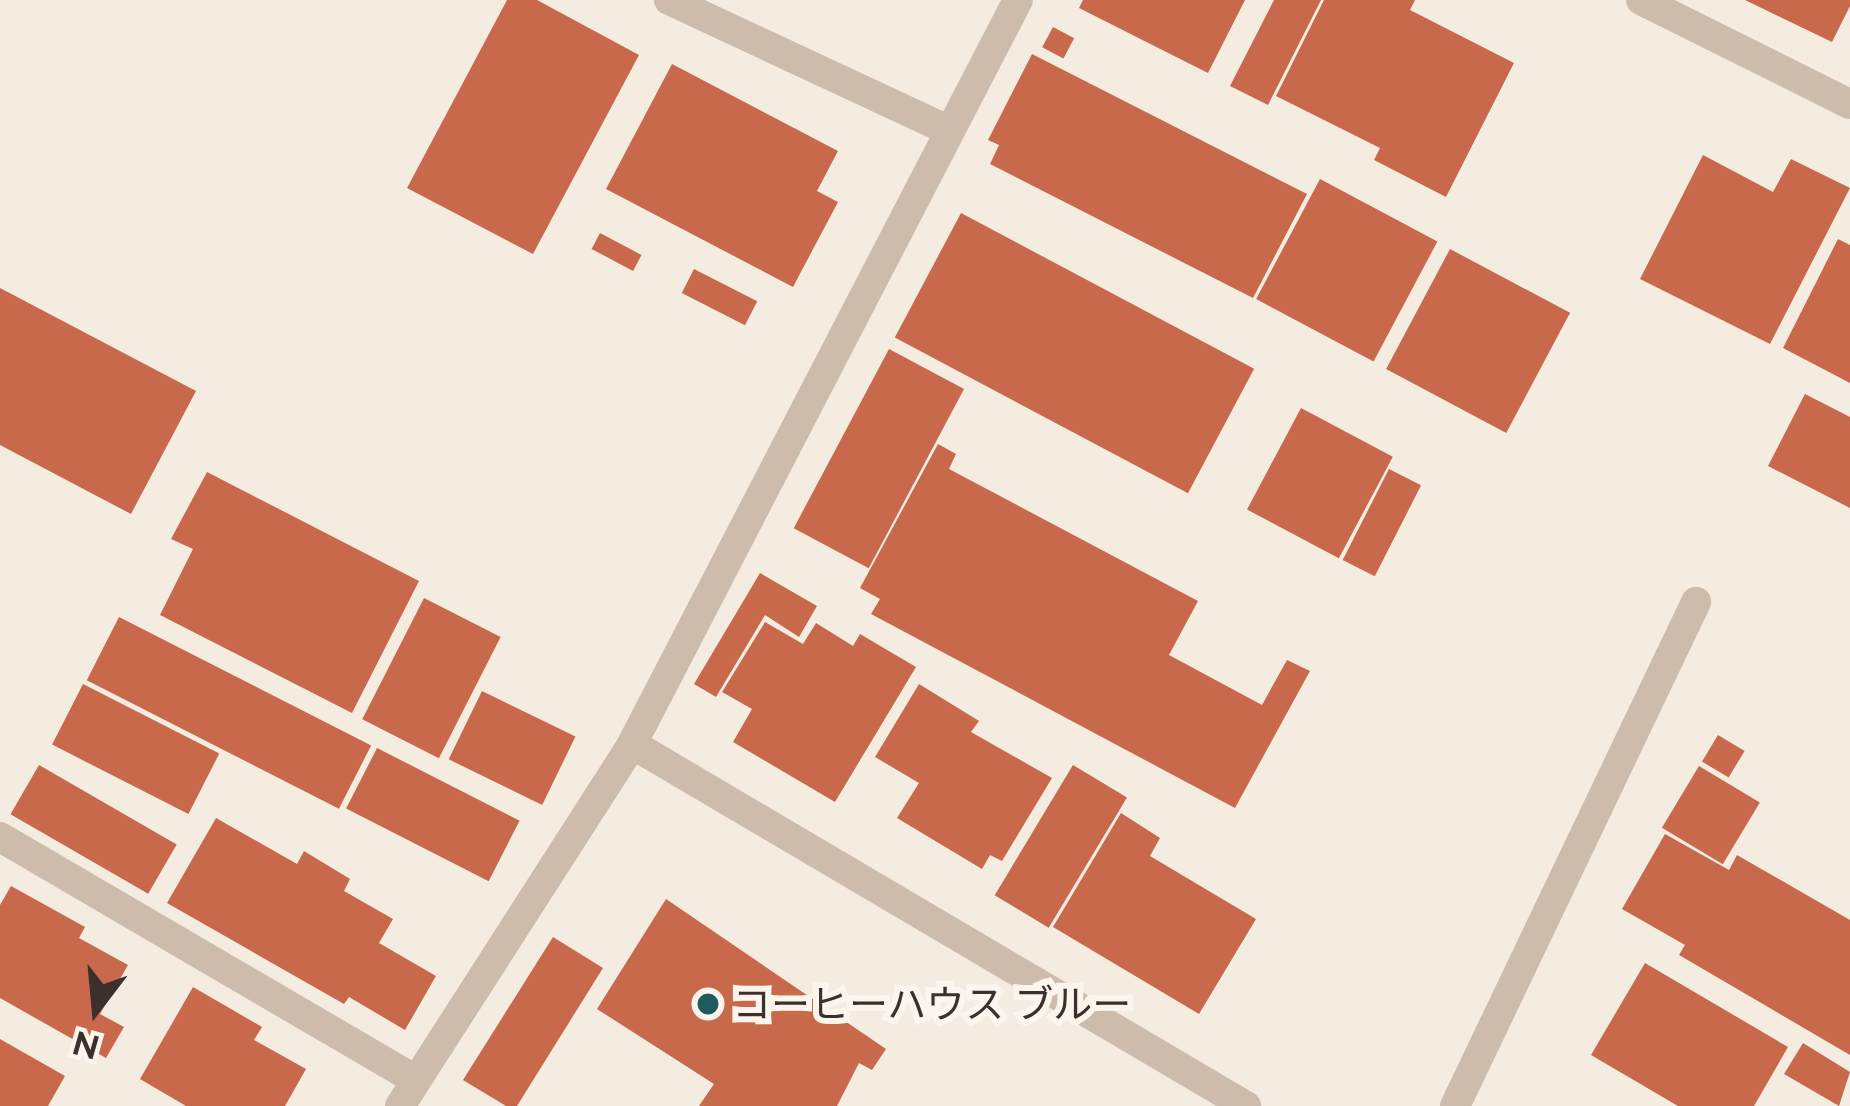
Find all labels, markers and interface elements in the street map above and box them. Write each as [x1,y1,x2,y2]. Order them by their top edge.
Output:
north arrow [36,950,156,1070]
place label: コーヒーハウス ブルー [732,981,1132,1027]
marker: コーヒーハウス ブルー [695,991,721,1017]
text: N [68,1023,103,1067]

